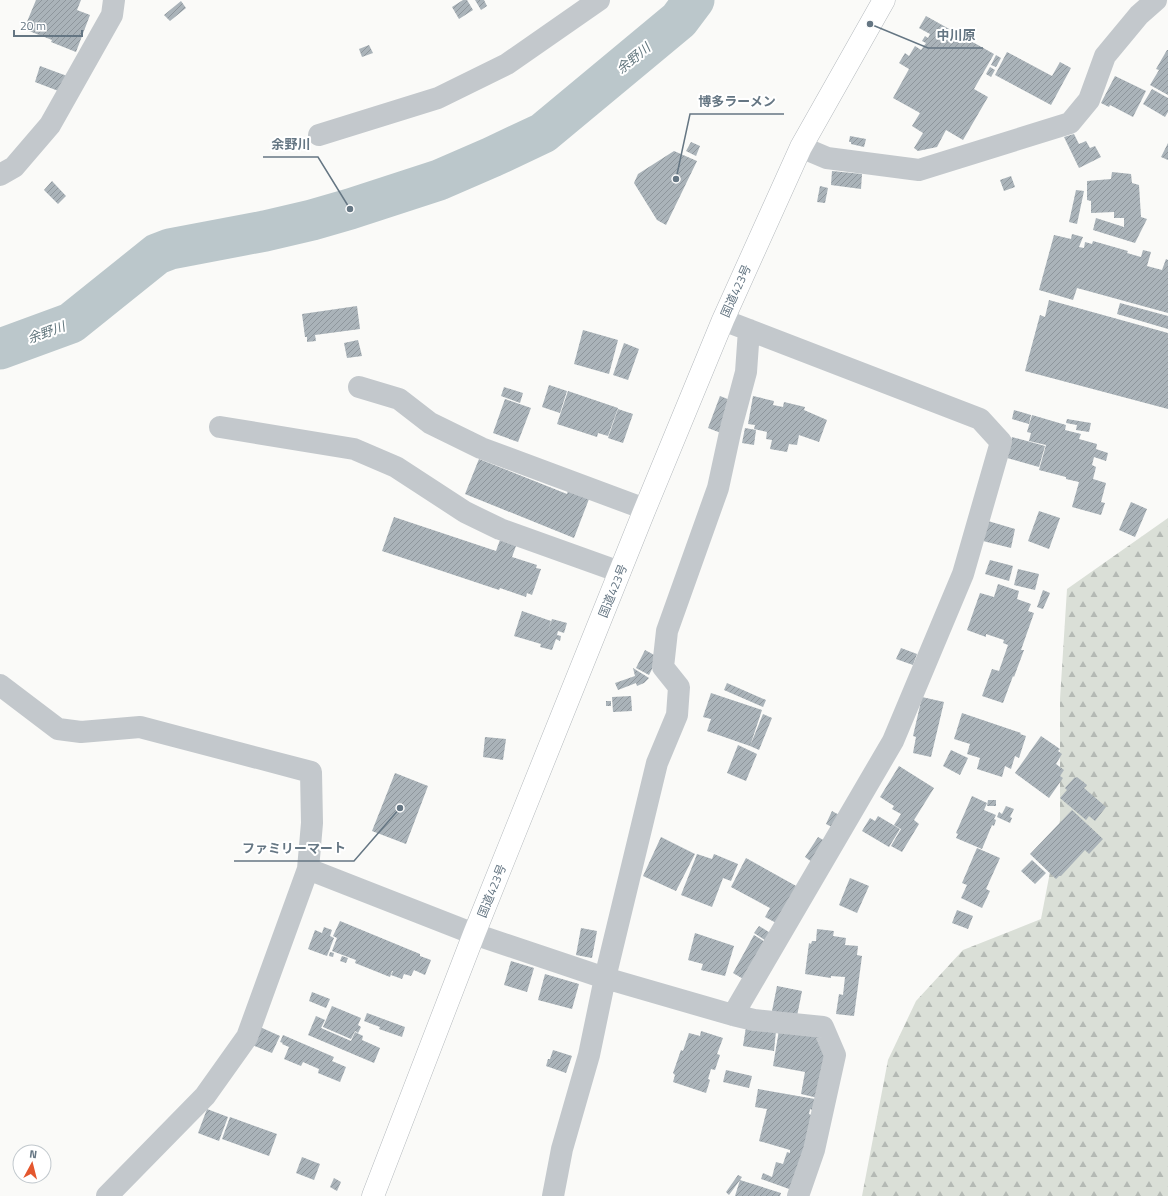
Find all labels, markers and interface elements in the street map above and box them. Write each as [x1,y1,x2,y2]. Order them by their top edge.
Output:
scale bar [14,12,82,38]
text: 20 m [20,16,46,35]
callout: 中川原 [928,23,983,48]
text: 中川原 [936,25,976,45]
water label: 余野川 [612,37,656,78]
callout: 博多ラーメン [690,89,784,114]
text: 博多ラーメン [698,91,776,111]
callout: 余野川 [263,132,318,157]
text: 余野川 [271,134,311,154]
street label: 国道423号 [715,261,756,320]
water label: 余野川 [24,315,70,348]
street label: 国道423号 [593,561,632,620]
callout: ファミリーマート [234,836,354,861]
text: ファミリーマート [242,838,346,858]
street label: 国道423号 [472,861,511,920]
north arrow [12,1144,52,1184]
text: N [28,1146,38,1162]

